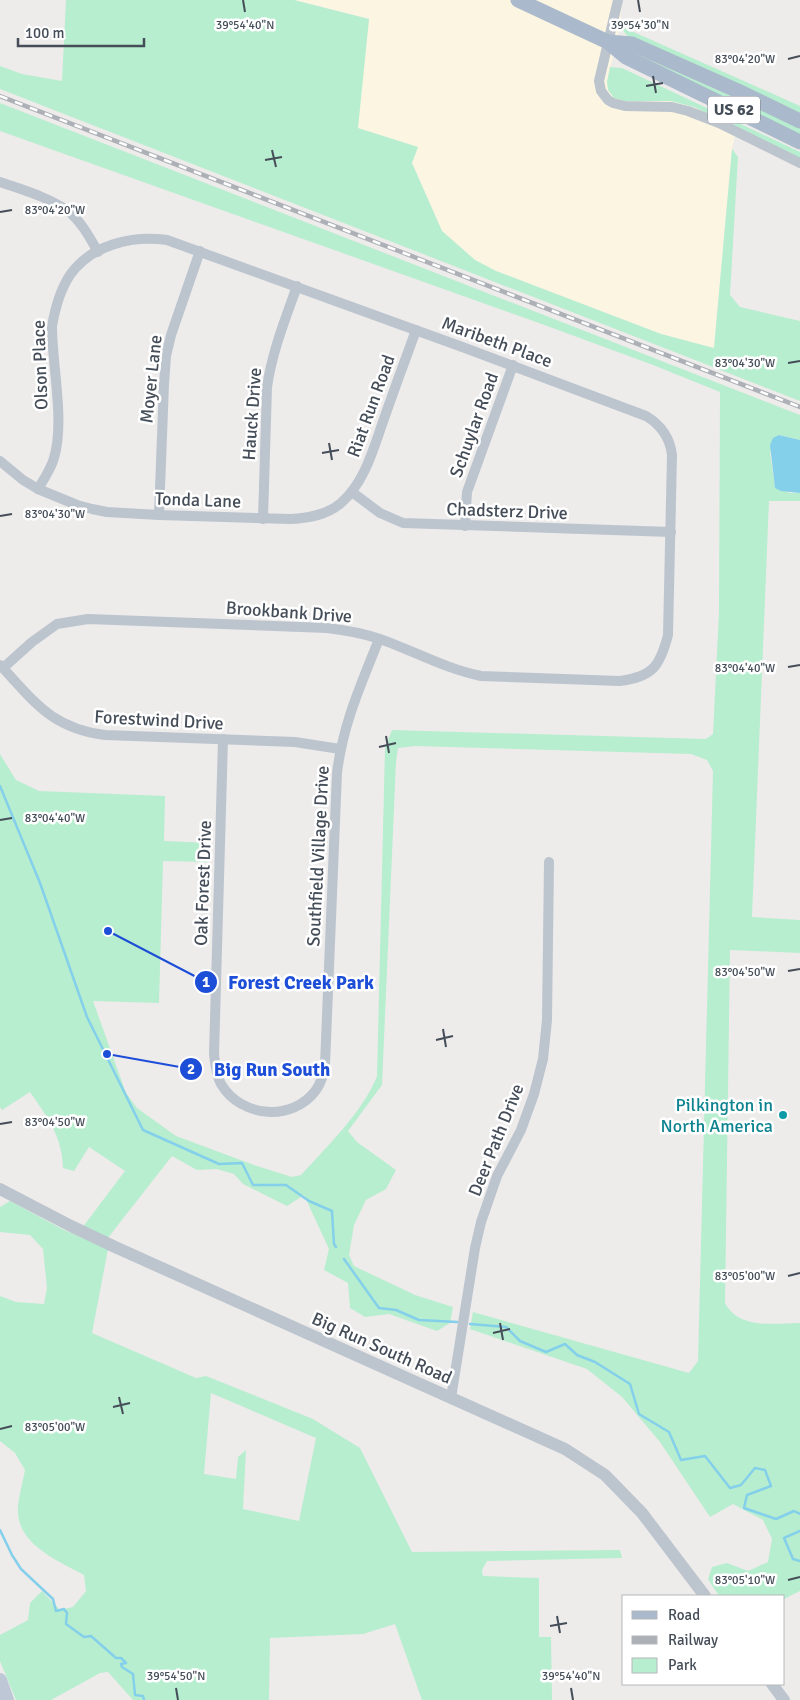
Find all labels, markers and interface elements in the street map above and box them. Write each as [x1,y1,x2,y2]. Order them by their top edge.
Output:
scale bar [18,15,144,47]
text: 39°54'40"N [216,18,274,33]
text: 39°54'30"N [611,18,669,33]
text: 100 m [25,24,65,42]
text: 83°04'20"W [715,52,775,67]
road number: US 62 [708,96,760,124]
text: 83°04'20"W [25,203,85,218]
street label: Maribeth Place [439,312,555,372]
street label: Olson Place [27,320,53,410]
street label: Moyer Lane [135,334,167,424]
street label: Riat Run Road [342,352,400,460]
text: 83°04'30"W [715,356,775,371]
street label: Hauck Drive [238,367,266,461]
street label: Schuylar Road [445,370,503,480]
street label: Tonda Lane [154,488,242,512]
street label: Chadsterz Drive [446,498,568,524]
text: 83°04'30"W [25,507,85,522]
street label: Brookbank Drive [225,597,353,627]
text: 83°04'40"W [715,661,775,676]
street label: Forestwind Drive [94,706,224,734]
street label: Southfield Village Drive [302,765,334,947]
text: 83°04'40"W [25,811,85,826]
street label: Oak Forest Drive [190,820,216,946]
callout: Forest Creek Park [193,965,384,999]
text: 83°04'50"W [715,965,775,980]
text: Forest Creek Park [228,971,374,995]
text: 1 [202,973,210,991]
callout: Big Run South [178,1052,340,1086]
text: Big Run South [214,1058,330,1082]
text: 2 [187,1060,195,1078]
street label: Deer Path Drive [463,1081,529,1199]
place label: Pilkington in North America [661,1094,773,1137]
marker: Pilkington in North America [777,1109,789,1121]
text: 83°04'50"W [25,1115,85,1130]
text: 83°05'00"W [715,1269,775,1284]
street label: Big Run South Road [309,1307,455,1389]
text: 83°05'00"W [25,1420,85,1435]
text: 83°05'10"W [715,1573,775,1588]
legend [622,1595,785,1685]
text: Road [668,1606,700,1624]
text: Railway [668,1631,718,1649]
text: Park [668,1656,697,1674]
text: 39°54'50"N [147,1669,205,1684]
text: 39°54'40"N [542,1669,600,1684]

